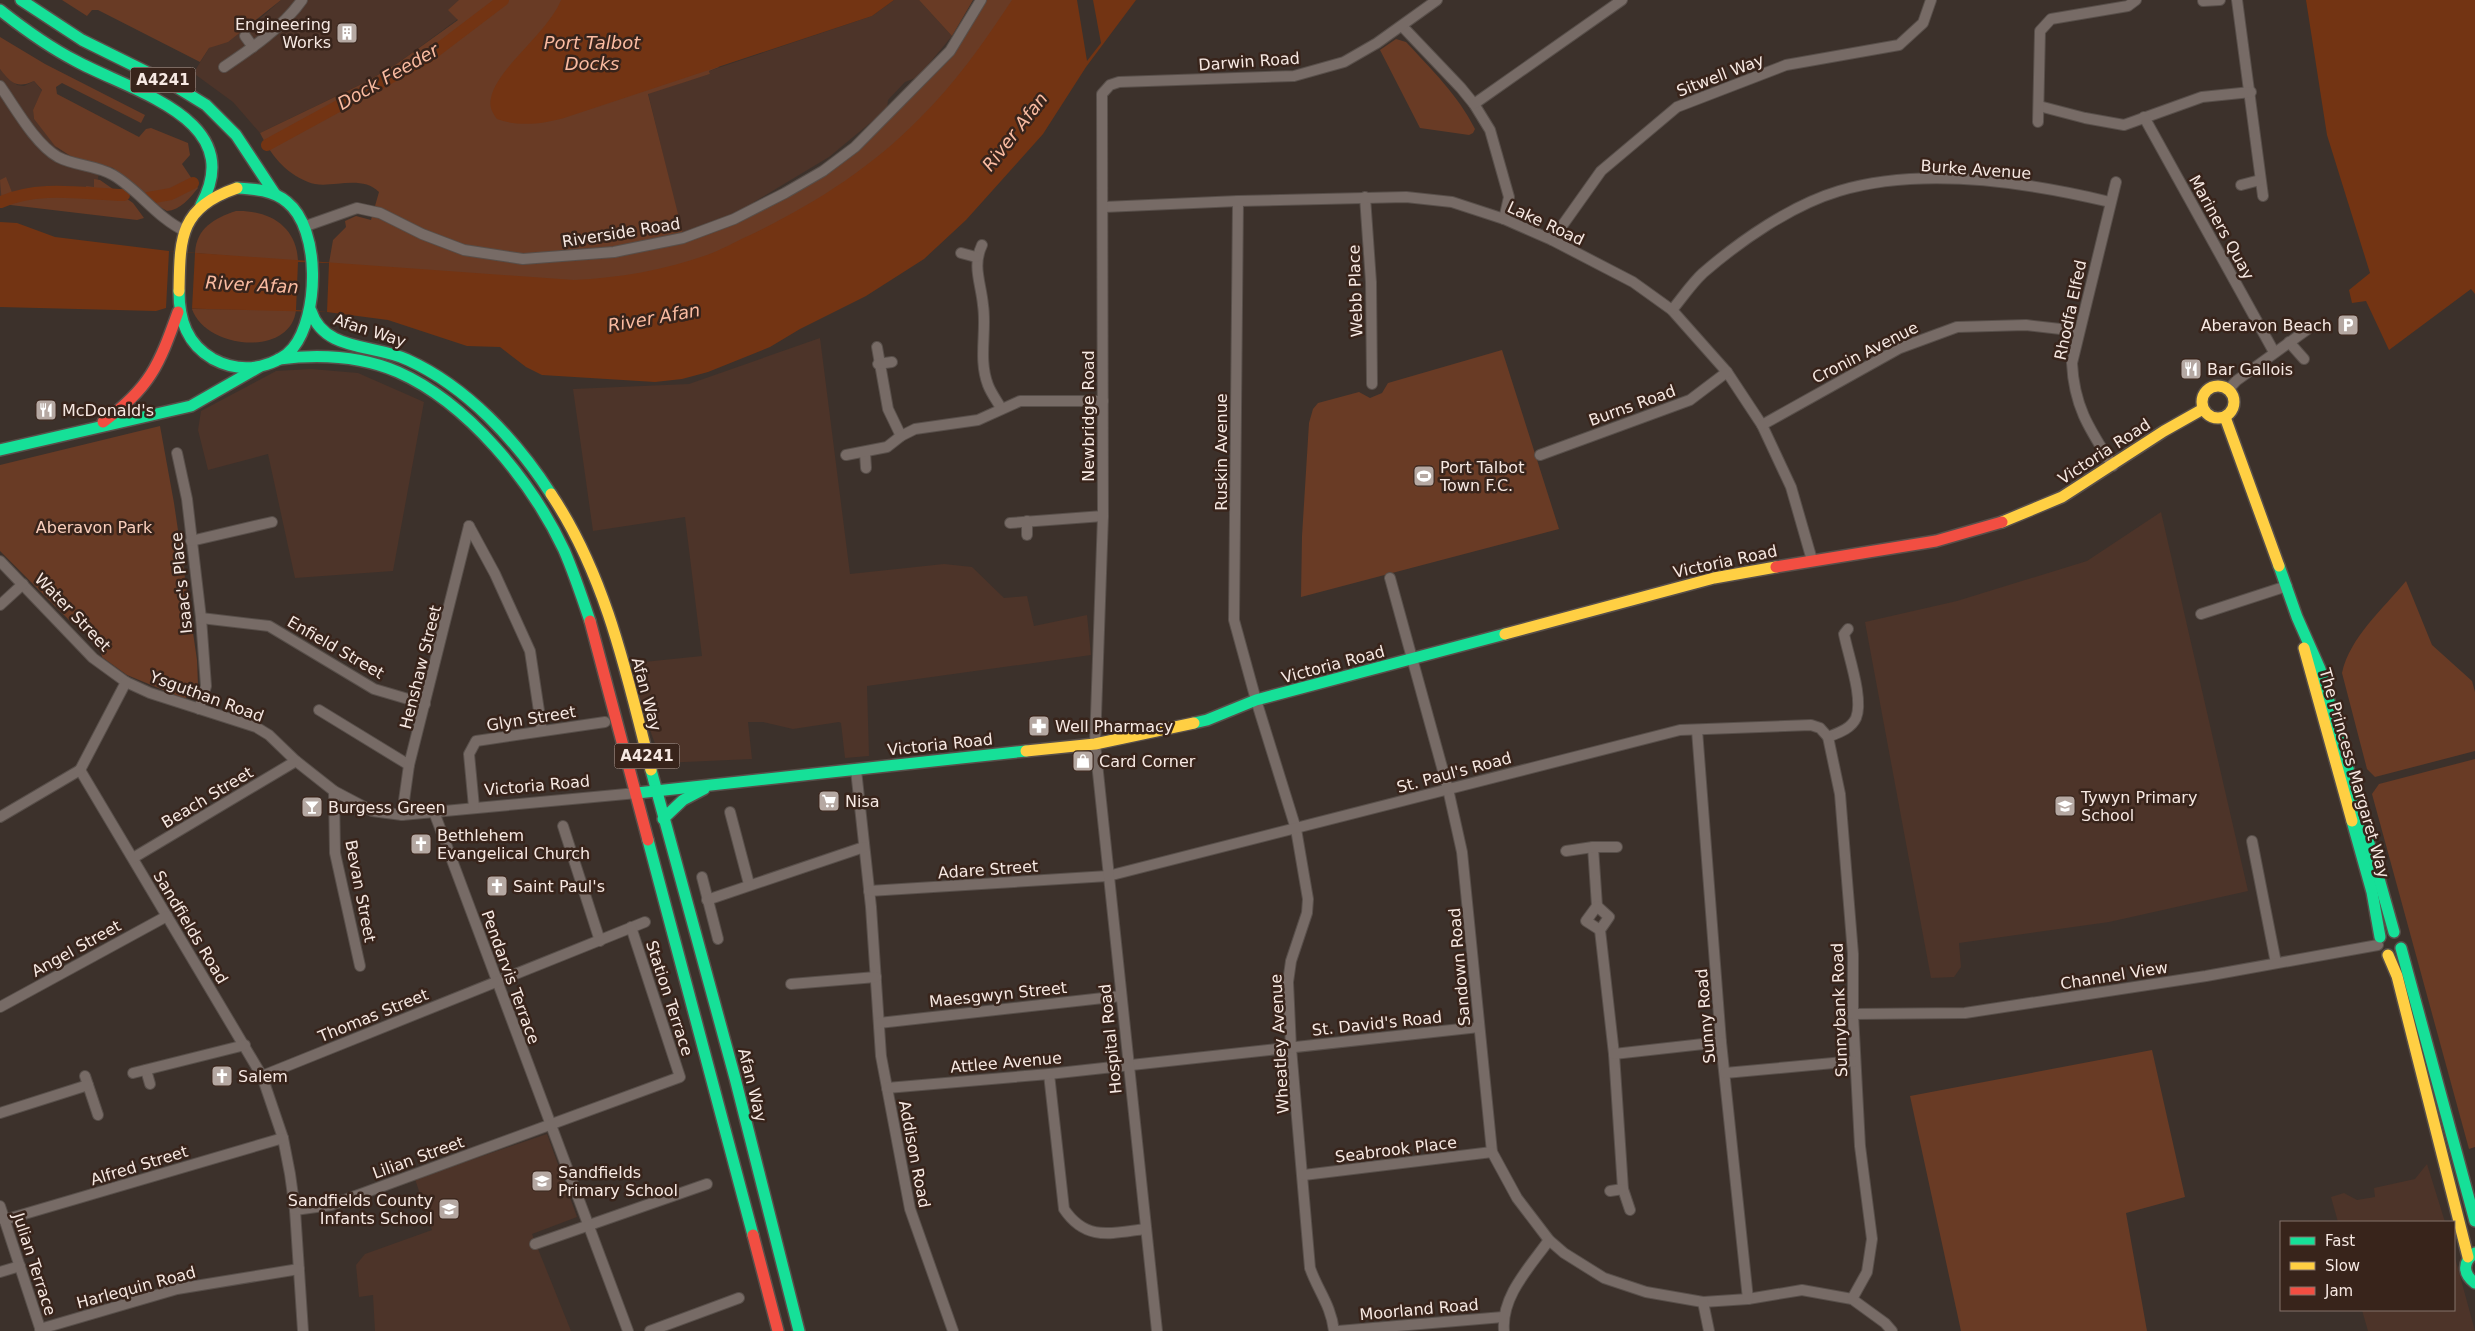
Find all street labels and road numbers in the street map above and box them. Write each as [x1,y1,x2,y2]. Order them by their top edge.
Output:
street label: Darwin Road [1198,48,1300,75]
street label: Sitwell Way [1674,50,1766,101]
road number: A4241 [130,68,196,92]
street label: Burke Avenue [1920,156,2032,183]
street label: Mariners Quay [2185,172,2258,283]
street label: Lake Road [1504,197,1587,249]
street label: Riverside Road [561,214,682,251]
street label: Webb Place [1344,244,1367,338]
street label: Rhodfa Elfed [2051,258,2090,362]
street label: Afan Way [331,310,408,351]
street label: Cronin Avenue [1809,318,1921,387]
street label: Newbridge Road [1079,350,1098,482]
street label: Burns Road [1586,381,1678,430]
street label: Ruskin Avenue [1212,393,1231,511]
street label: Victoria Road [2055,415,2154,488]
street label: Isaac's Place [167,531,196,635]
street label: Victoria Road [1671,541,1779,582]
street label: Water Street [31,569,115,655]
street label: Henshaw Street [396,603,445,731]
street label: Enfield Street [284,612,387,683]
street label: Victoria Road [1279,642,1387,687]
street label: Afan Way [628,655,665,733]
street label: The Princess Margaret Way [2315,665,2394,880]
street label: Ysguthan Road [146,667,266,726]
street label: Glyn Street [485,702,577,735]
street label: Victoria Road [886,730,994,759]
road number: A4241 [614,744,680,768]
street label: St. Paul's Road [1395,748,1514,797]
street label: Beach Street [158,763,256,832]
street label: Victoria Road [483,771,591,800]
street label: Bevan Street [341,838,380,944]
street label: Adare Street [937,857,1039,882]
street label: Sandfields Road [149,867,232,987]
street label: Sandown Road [1445,907,1474,1027]
street label: Pendarvis Terrace [477,908,544,1047]
street label: Angel Street [28,916,124,981]
street label: Station Terrace [642,938,697,1058]
street label: Sunnybank Road [1828,942,1851,1078]
street label: Channel View [2059,958,2169,993]
street label: Sunny Road [1692,968,1719,1064]
street label: Wheatley Avenue [1266,973,1293,1114]
street label: Maesgwyn Street [928,978,1068,1011]
street label: Hospital Road [1095,983,1126,1095]
street label: Thomas Street [314,985,431,1047]
street label: St. David's Road [1311,1007,1443,1040]
street label: Afan Way [734,1046,771,1124]
street label: Attlee Avenue [949,1048,1063,1077]
street label: Addison Road [895,1099,934,1209]
street label: Lilian Street [370,1132,466,1183]
street label: Seabrook Place [1334,1133,1458,1166]
street label: Alfred Street [88,1142,190,1189]
street label: Julian Terrace [9,1209,60,1318]
street label: Harlequin Road [74,1262,198,1313]
street label: Moorland Road [1359,1295,1480,1324]

